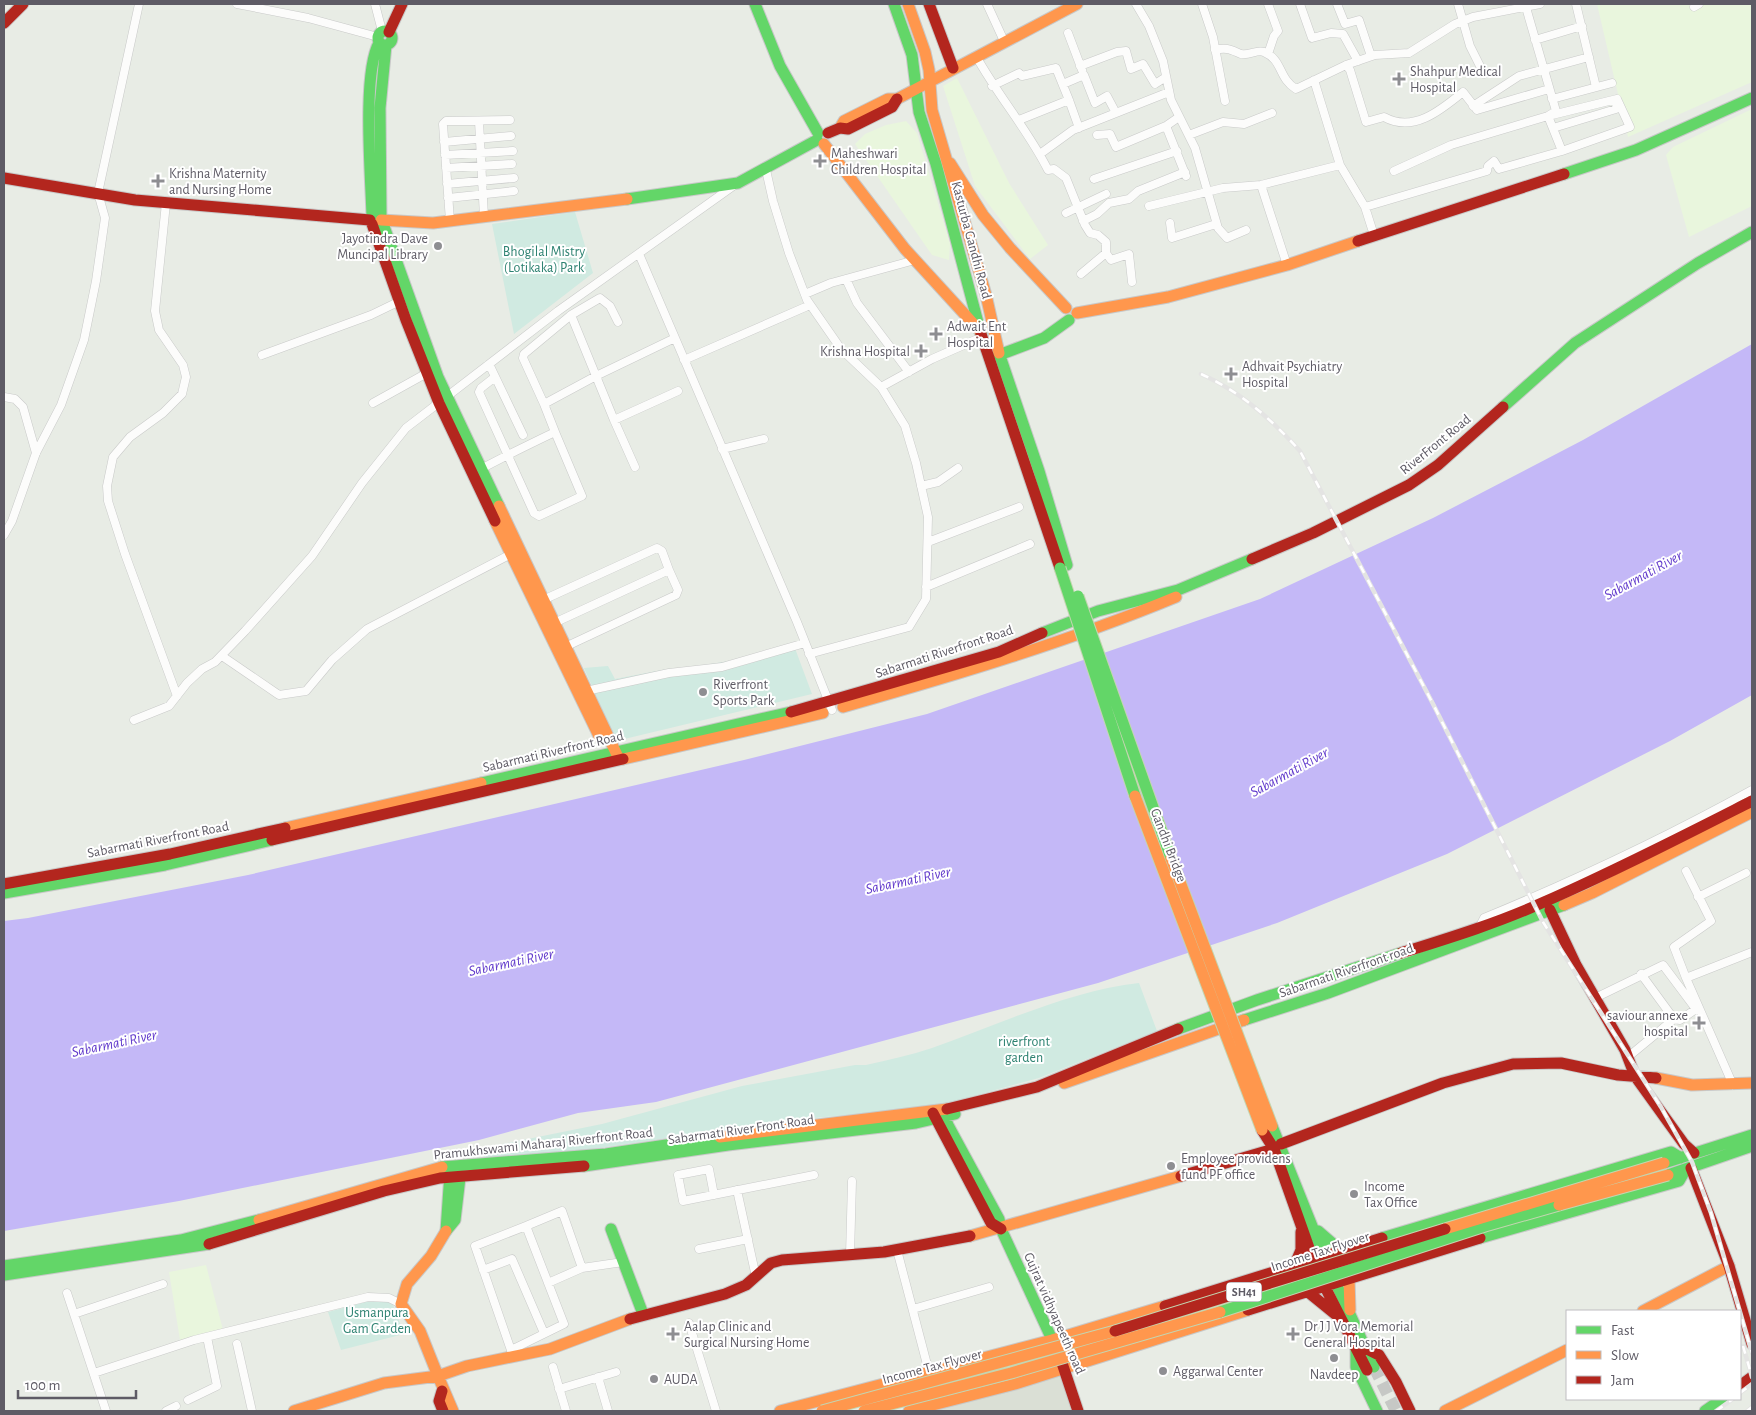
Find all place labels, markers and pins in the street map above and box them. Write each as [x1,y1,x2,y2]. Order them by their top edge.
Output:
place label: Shahpur Medical Hospital [1410,65,1502,95]
marker: Shahpur Medical Hospital [1392,72,1406,86]
place label: Maheshwari Children Hospital [831,147,926,177]
marker: Maheshwari Children Hospital [813,154,827,168]
place label: Krishna Maternity and Nursing Home [169,167,272,197]
marker: Krishna Maternity and Nursing Home [151,174,165,188]
place label: Jayotindra Dave Muncipal Library [337,232,428,262]
marker: Jayotindra Dave Muncipal Library [432,240,444,252]
place label: Adwait Ent Hospital [947,320,1007,350]
marker: Adwait Ent Hospital [929,327,943,341]
marker: Krishna Hospital [914,344,928,358]
place label: Krishna Hospital [820,345,910,359]
place label: Adhvait Psychiatry Hospital [1242,360,1342,390]
marker: Adhvait Psychiatry Hospital [1224,367,1238,381]
place label: Riverfront Sports Park [713,678,775,708]
marker: Riverfront Sports Park [697,686,709,698]
place label: saviour annexe hospital [1607,1009,1688,1039]
marker: saviour annexe hospital [1692,1016,1706,1030]
place label: Employee providens fund PF office [1181,1152,1291,1182]
marker: Employee providens fund PF office [1165,1160,1177,1172]
place label: Income Tax Office [1364,1180,1418,1210]
marker: Income Tax Office [1348,1188,1360,1200]
place label: Aalap Clinic and Surgical Nursing Home [684,1320,809,1350]
place label: Dr J J Vora Memorial General Hospital [1304,1320,1413,1350]
marker: Aalap Clinic and Surgical Nursing Home [666,1327,680,1341]
marker: Dr J J Vora Memorial General Hospital [1286,1327,1300,1341]
marker: Navdeep [1328,1352,1340,1364]
marker: Aggarwal Center [1157,1365,1169,1377]
place label: Aggarwal Center [1173,1365,1263,1379]
place label: Navdeep [1310,1368,1358,1382]
marker: AUDA [648,1373,660,1385]
place label: AUDA [664,1373,698,1387]

